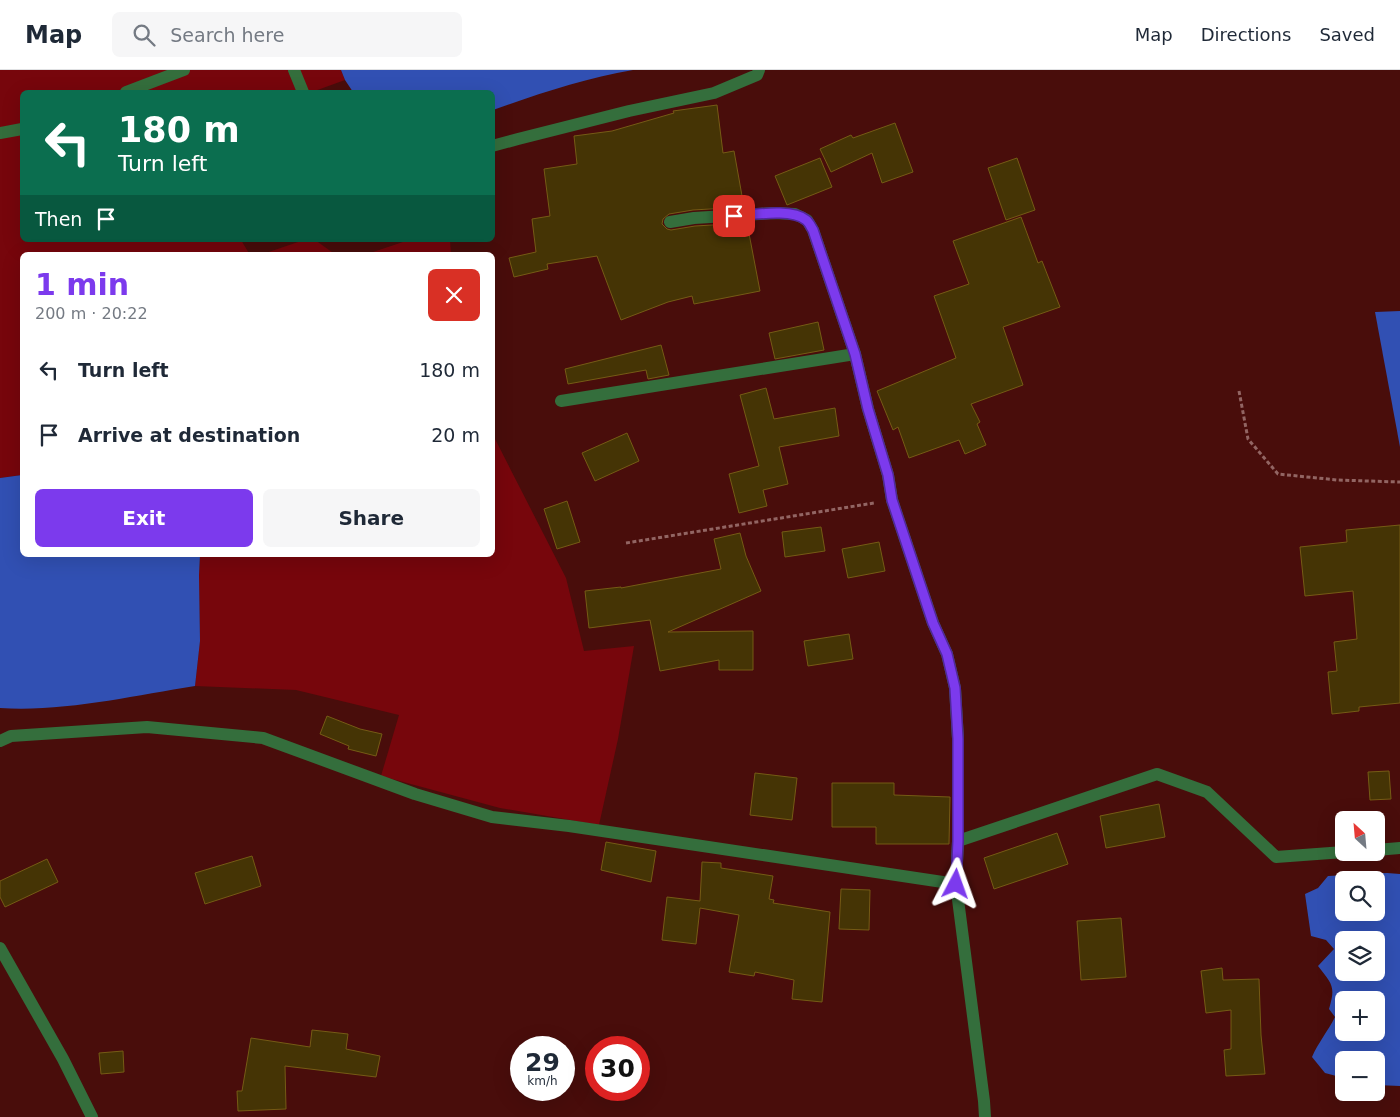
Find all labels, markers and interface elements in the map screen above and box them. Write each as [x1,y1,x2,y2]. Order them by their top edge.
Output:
search box [112,12,462,57]
text: Map [25,21,82,49]
icon: search [130,21,158,49]
text: Search here [170,24,284,46]
text: Map [1135,24,1173,45]
text: Directions [1201,24,1291,45]
text: Saved [1319,24,1375,45]
icon: left [35,110,100,175]
text: 180 m [118,110,240,150]
text: Turn left [118,151,207,176]
pin [713,195,755,237]
icon: arrive [720,202,748,230]
icon: arrive [92,205,120,233]
text: Then [35,208,82,230]
text: 1 min [35,267,129,302]
button: close [428,269,480,321]
text: 200 m · 20:22 [35,304,148,323]
icon: left [35,356,63,384]
text: Turn left [78,359,169,381]
text: 180 m [419,359,480,381]
icon: arrive [35,421,63,449]
text: Arrive at destination [78,424,300,446]
text: 20 m [431,424,480,446]
button: Exit [35,489,253,547]
button: Share [263,489,480,547]
north arrow [1335,811,1385,861]
map controls [1335,811,1385,1101]
position arrow [929,857,981,909]
button: search [1335,871,1385,921]
button: layers [1335,931,1385,981]
button: + [1335,991,1385,1041]
speed limit sign: 30 [585,1036,650,1101]
text: 29 [525,1048,560,1077]
button: − [1335,1051,1385,1101]
text: km/h [527,1074,558,1088]

